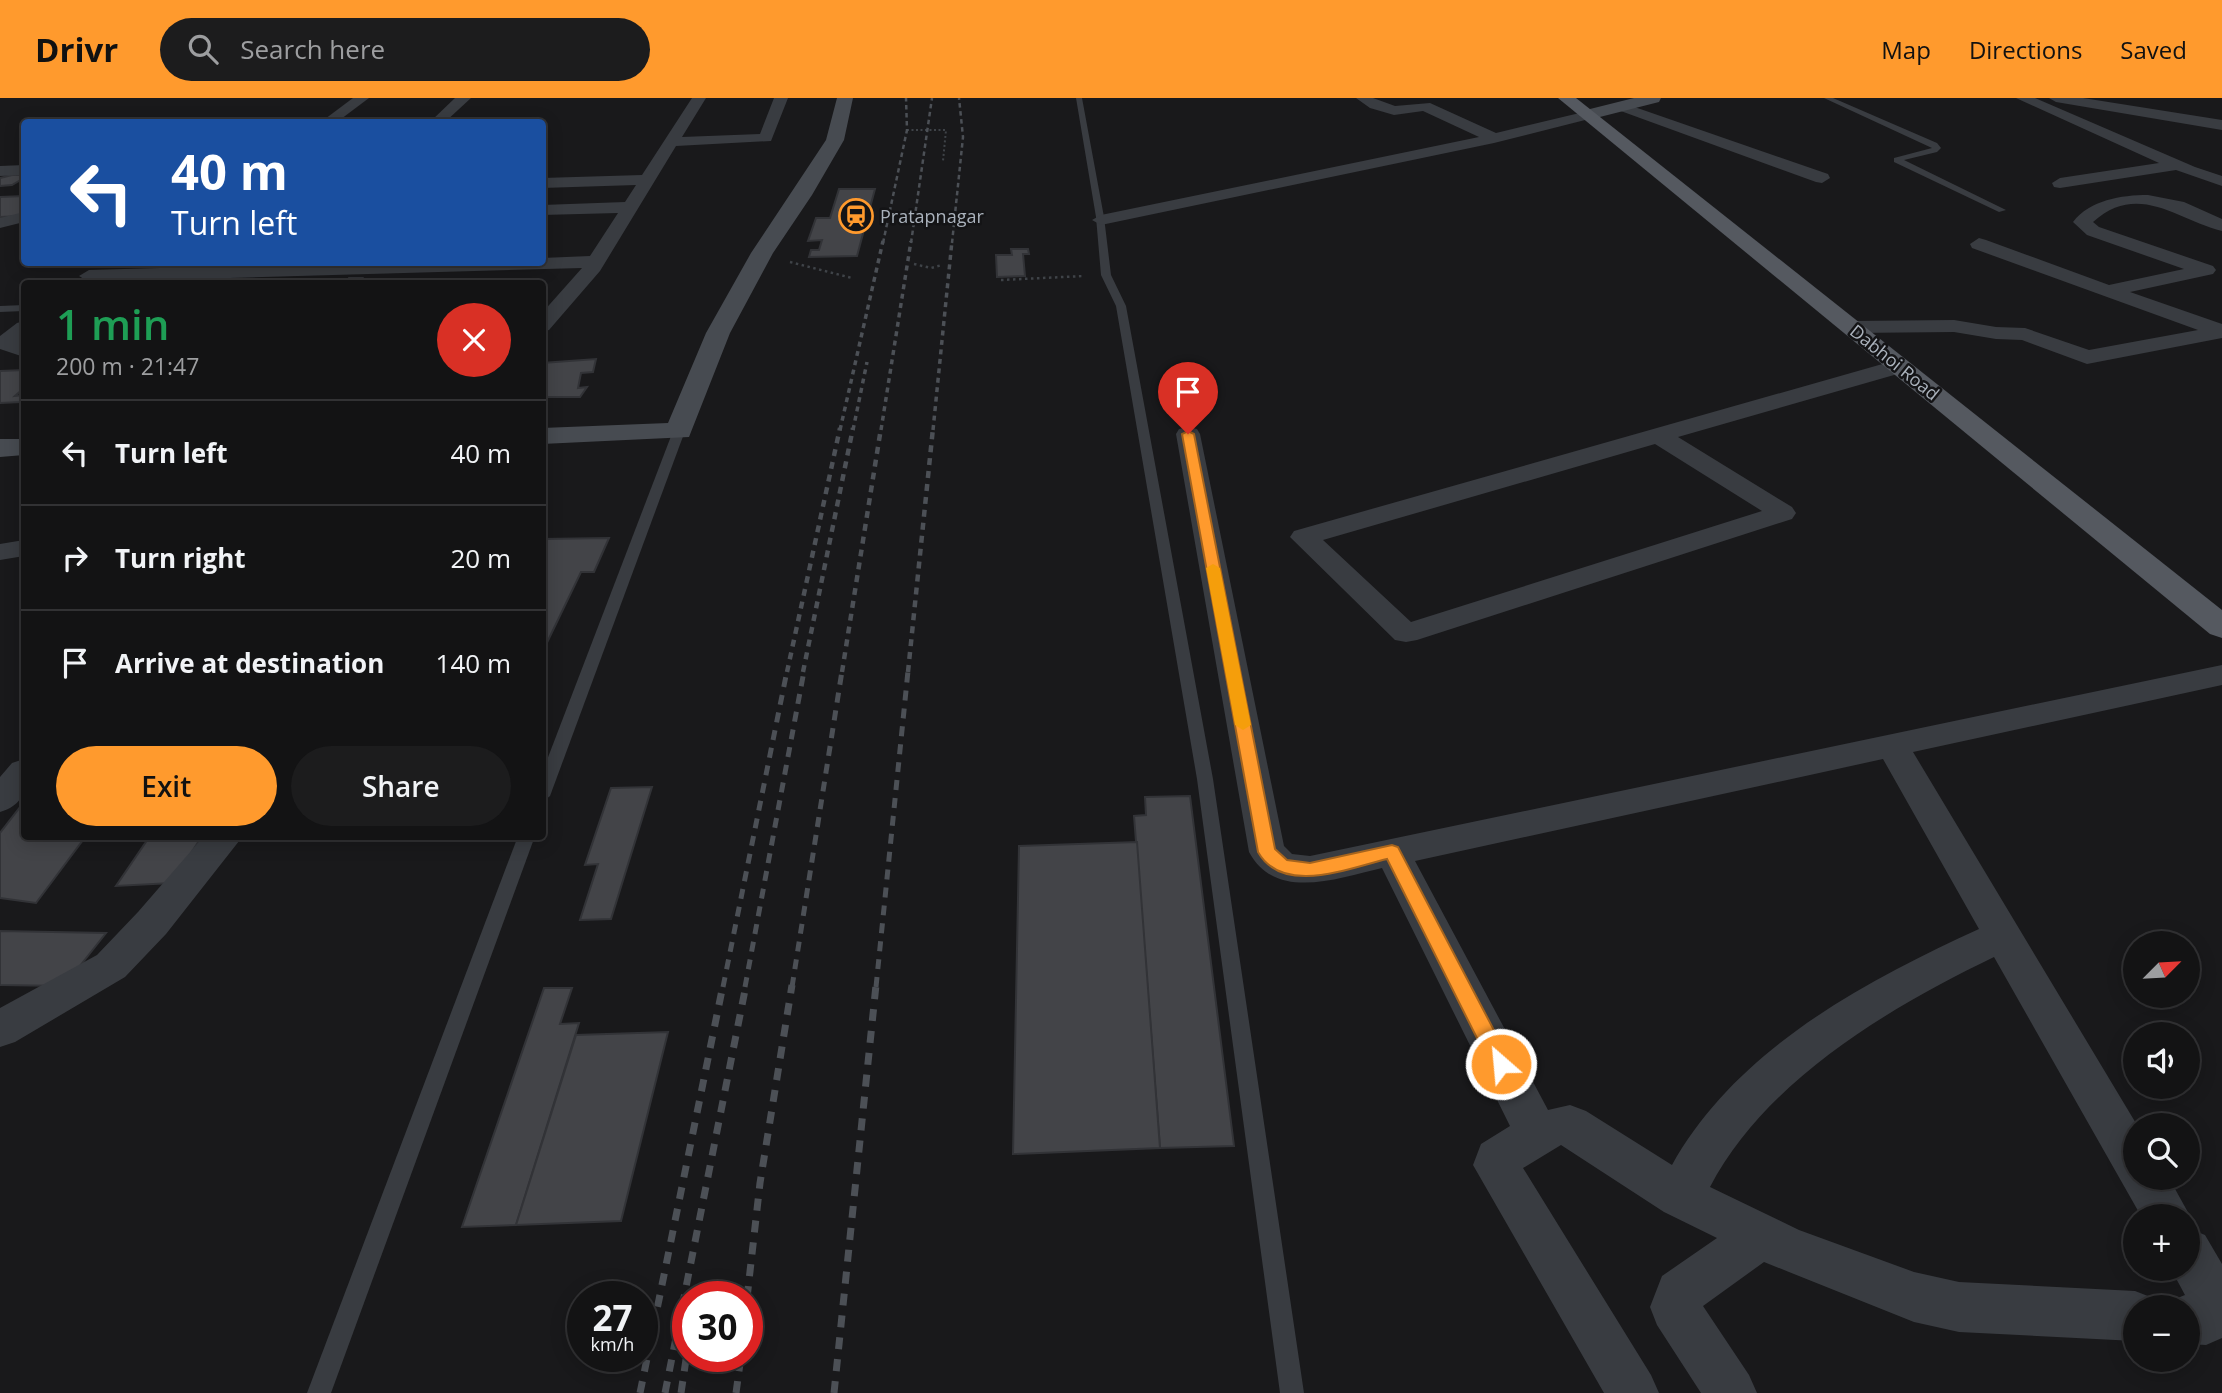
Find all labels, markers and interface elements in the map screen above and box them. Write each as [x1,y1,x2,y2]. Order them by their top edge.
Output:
search box [160,18,650,81]
text: Drivr [35,27,118,72]
icon: search [184,30,222,68]
text: Search here [240,31,385,67]
text: Map [1881,33,1931,66]
text: Directions [1969,33,2082,66]
text: Saved [2120,33,2187,66]
text: 40 m [171,138,288,204]
icon: left [56,147,147,238]
station icon: Pratapnagar [837,197,875,235]
text: Turn left [171,201,297,244]
place label: Pratapnagar [880,204,984,228]
text: 1 min [56,295,169,352]
button: close [437,303,511,377]
street label: Dabhoi Road [1845,319,1945,405]
text: 200 m · 21:47 [56,350,199,382]
pin [1158,362,1218,434]
icon: arrive [1169,373,1207,411]
icon: left [56,434,94,472]
text: Turn left [115,435,227,471]
text: 40 m [450,435,511,471]
icon: right [56,539,94,577]
text: Turn right [115,540,246,576]
text: 20 m [450,540,511,576]
icon: arrive [56,644,94,682]
text: Arrive at destination [115,645,384,681]
text: 140 m [436,645,511,681]
button: Exit [56,746,277,826]
button: Share [291,746,511,826]
north arrow [2123,931,2200,1008]
map controls [2123,931,2200,1372]
button: sound [2123,1022,2200,1099]
position arrow [1464,1027,1538,1101]
button: search [2123,1113,2200,1190]
button: + [2123,1204,2200,1281]
speed limit sign: 30 [672,1281,763,1372]
text: 27 [592,1294,633,1341]
button: − [2123,1295,2200,1372]
text: km/h [591,1332,634,1356]

